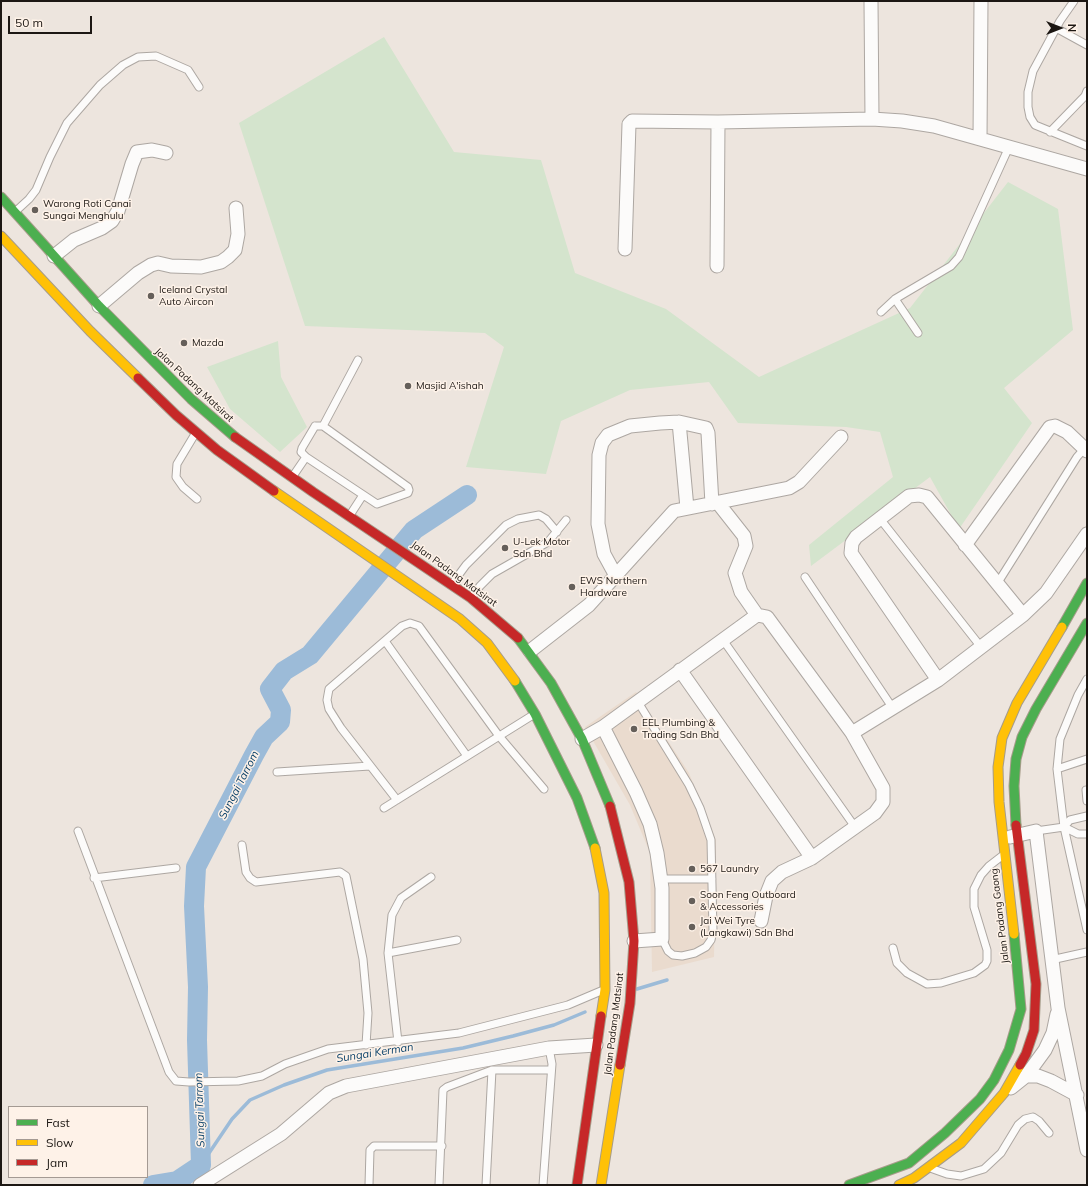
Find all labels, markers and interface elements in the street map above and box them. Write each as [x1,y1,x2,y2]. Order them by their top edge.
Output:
scale bar [10,8,94,34]
north arrow [1040,8,1080,48]
text: 50 m [15,15,43,30]
text: N [1065,24,1079,32]
place label: Warong Roti Canai Sungai Menghulu [43,198,131,222]
marker: Warong Roti Canai Sungai Menghulu [30,205,40,215]
place label: Iceland Crystal Auto Aircon [159,284,227,308]
marker: Iceland Crystal Auto Aircon [146,291,156,301]
place label: Mazda [192,337,224,349]
marker: Mazda [179,338,189,348]
street label: Jalan Padang Matsirat [152,345,236,425]
place label: Masjid A'ishah [416,380,484,392]
marker: Masjid A'ishah [403,381,413,391]
place label: U-Lek Motor Sdn Bhd [513,536,570,560]
street label: Jalan Padang Matsirat [409,539,499,609]
marker: U-Lek Motor Sdn Bhd [500,543,510,553]
place label: EWS Northern Hardware [580,575,647,598]
marker: EWS Northern Hardware [567,582,577,592]
place label: EEL Plumbing & Trading Sdn Bhd [642,717,719,740]
marker: EEL Plumbing & Trading Sdn Bhd [629,724,639,734]
water label: Sungai Tarrom [216,749,262,821]
place label: 567 Laundry [700,863,759,875]
marker: 567 Laundry [687,864,697,874]
street label: Jalan Padang Gaong [988,868,1012,964]
place label: Soon Feng Outboard & Accessories [700,889,796,912]
marker: Soon Feng Outboard & Accessories [687,896,697,906]
place label: Jai Wei Tyre (Langkawi) Sdn Bhd [700,915,794,938]
marker: Jai Wei Tyre (Langkawi) Sdn Bhd [687,922,697,932]
street label: Jalan Padang Matsirat [602,972,626,1076]
water label: Sungai Kerman [335,1040,415,1066]
water label: Sungai Tarrom [192,1072,208,1148]
legend [8,1106,148,1178]
text: Fast [46,1115,70,1130]
text: Slow [46,1135,74,1150]
text: Jam [46,1155,68,1170]

